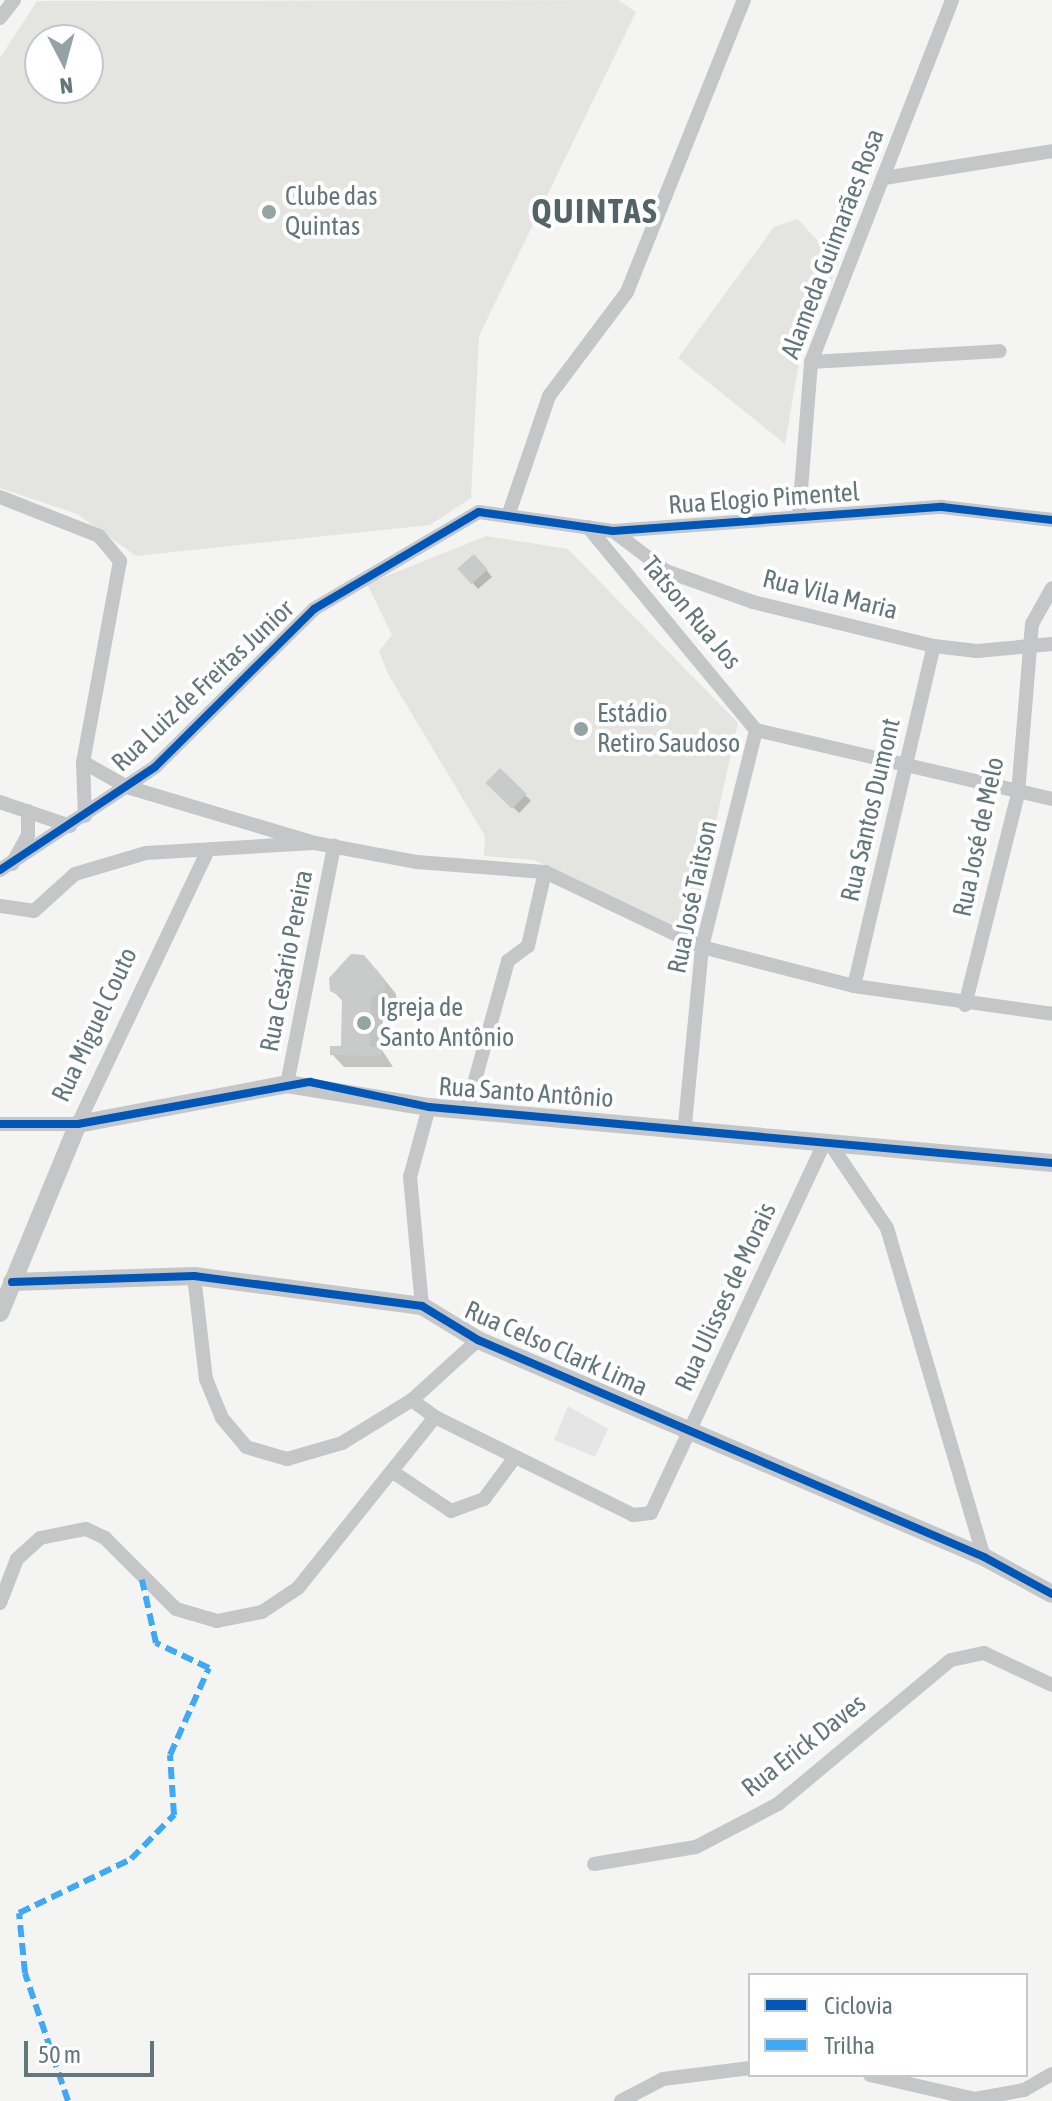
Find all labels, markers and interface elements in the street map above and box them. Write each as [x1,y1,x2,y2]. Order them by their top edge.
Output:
north arrow [24,24,104,104]
text: N [58,72,74,99]
street label: Alameda Guimarães Rosa [775,125,891,363]
place label: Clube das Quintas [285,181,377,242]
district label: QUINTAS [531,191,659,231]
marker: Clube das Quintas [260,203,278,221]
street label: Rua Elogio Pimentel [667,477,861,521]
street label: Tatson Rua Jos [635,550,747,676]
street label: Rua Vila Maria [759,563,901,627]
street label: Rua Luiz de Freitas Junior [106,594,300,778]
place label: Estádio Retiro Saudoso [597,698,740,760]
street label: Rua Santos Dumont [835,715,907,905]
marker: Estádio Retiro Saudoso [572,720,590,738]
street label: Rua José de Melo [947,754,1011,920]
street label: Rua José Taitson [662,818,724,976]
street label: Rua Cesário Pereira [254,868,320,1054]
street label: Rua Miguel Couto [46,943,144,1107]
place label: Igreja de Santo Antônio [380,992,514,1054]
marker: Igreja de Santo Antônio [355,1014,373,1032]
street label: Rua Santo Antônio [437,1071,615,1115]
street label: Rua Ulisses de Morais [669,1198,783,1396]
street label: Rua Celso Clark Lima [460,1295,652,1403]
street label: Rua Erick Daves [736,1688,872,1804]
legend [748,1973,1028,2077]
text: Ciclovia [824,1992,893,2019]
scale bar [28,2025,158,2075]
text: Trilha [824,2032,875,2059]
text: 50 m [38,2041,81,2068]

